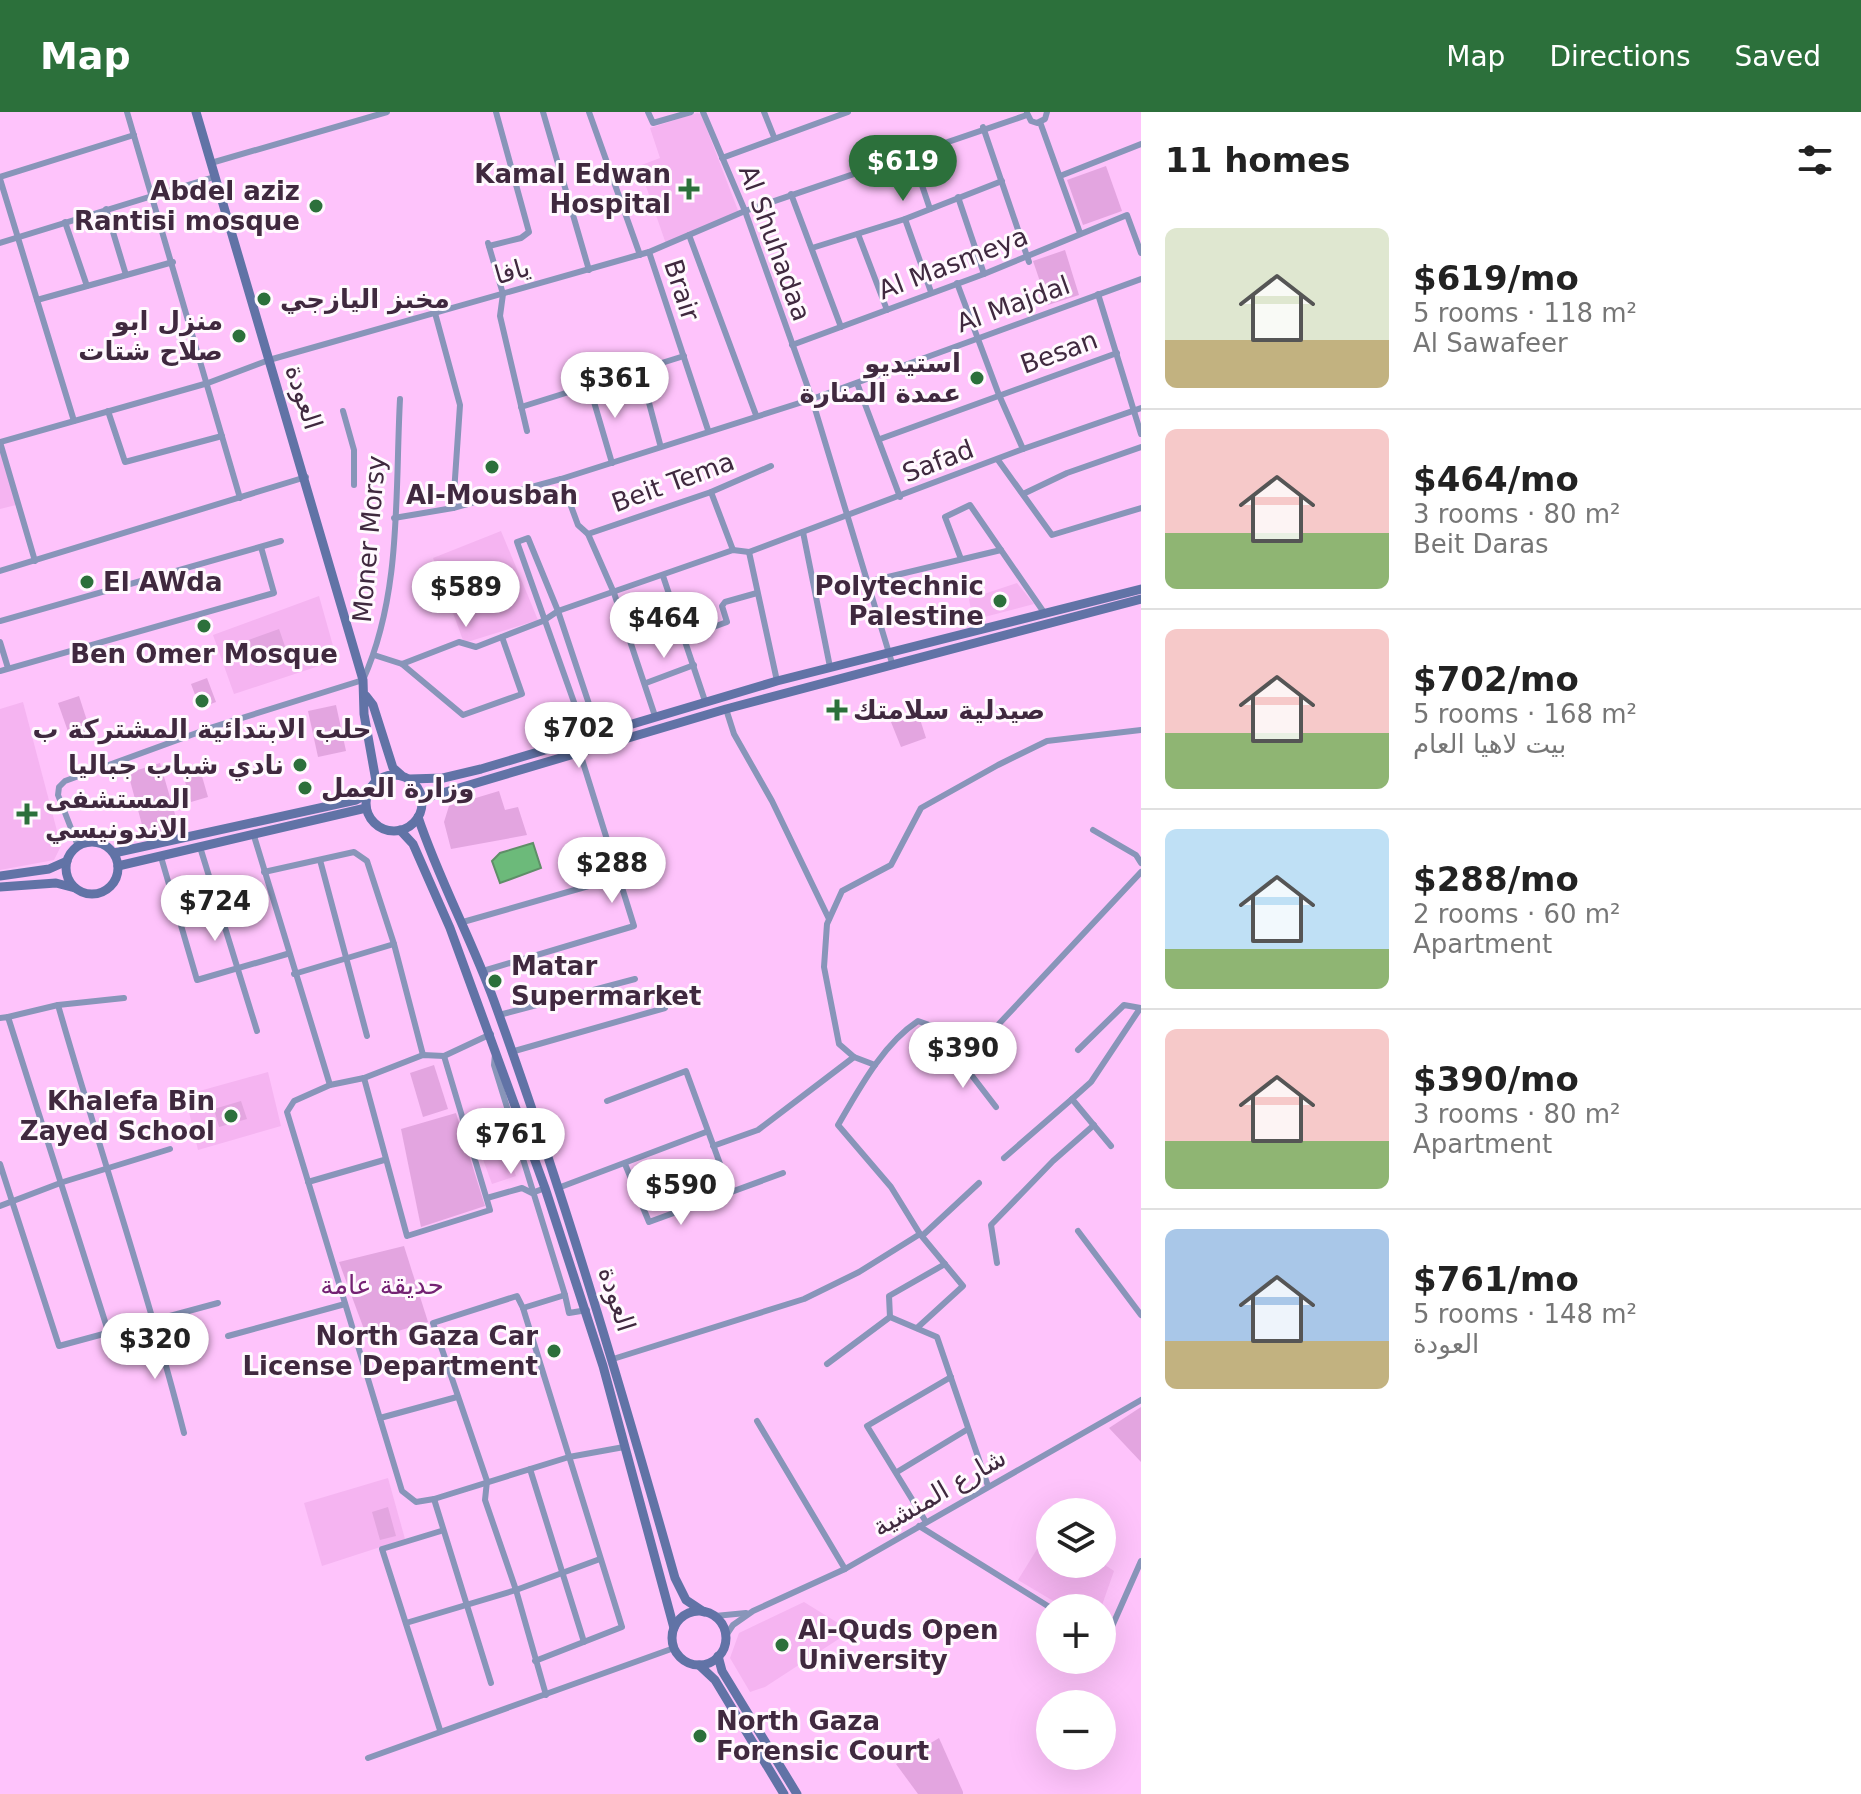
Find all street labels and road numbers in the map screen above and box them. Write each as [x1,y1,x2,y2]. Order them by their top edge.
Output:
street label: Al Shuhadaa [733,161,817,325]
street label: Al Masmeya [874,221,1032,305]
street label: يافا [491,252,533,290]
street label: Brair [658,256,706,325]
street label: Al Majdal [952,270,1074,338]
street label: Besan [1016,324,1102,380]
street label: العودة [279,361,329,433]
street label: Safad [898,434,978,488]
street label: Beit Tema [608,446,738,518]
street label: Moner Morsy [347,454,391,624]
street label: العودة [592,1263,642,1335]
street label: شارع المنشية [867,1442,1011,1542]

